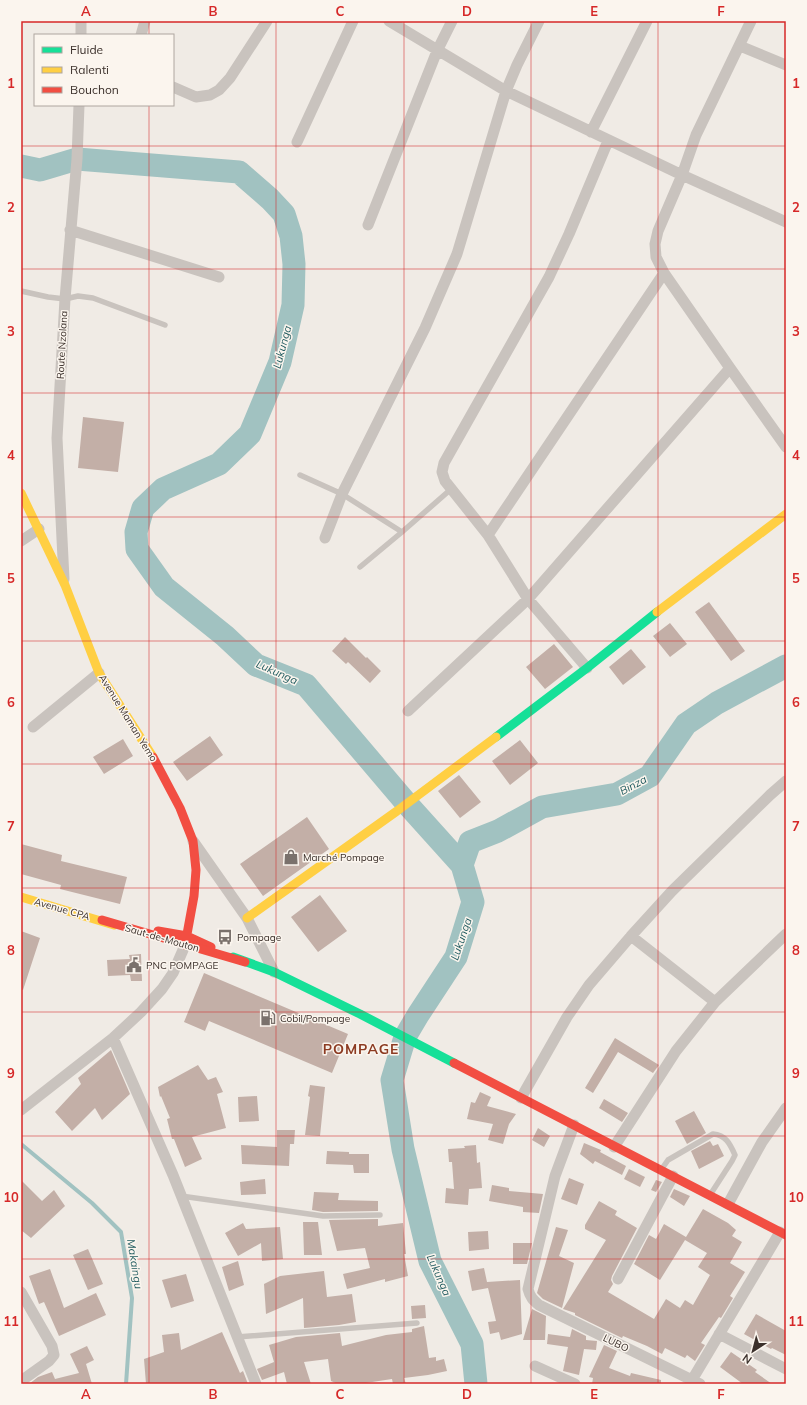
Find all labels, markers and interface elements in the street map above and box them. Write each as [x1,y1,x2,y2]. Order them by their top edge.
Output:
text: A [81,3,91,19]
text: B [209,3,218,19]
text: C [336,3,345,19]
text: D [462,3,472,19]
text: E [590,3,598,19]
text: F [717,3,725,19]
legend [34,34,174,106]
text: Fluide [70,42,103,57]
text: Ralenti [70,62,109,77]
text: 1 [7,75,15,91]
text: 1 [792,75,800,91]
text: Bouchon [70,82,119,97]
text: 2 [7,199,15,215]
text: 2 [792,199,800,215]
street label: Route Nzolana [54,311,70,379]
text: 3 [7,323,15,339]
text: 3 [792,323,800,339]
water label: Lukunga [270,324,295,370]
text: 4 [7,447,15,463]
text: 4 [792,447,800,463]
text: 5 [7,570,15,586]
text: 5 [792,570,800,586]
water label: Lukunga [254,657,300,687]
street label: Avenue Maman Yemo [96,672,160,764]
text: 6 [7,694,15,710]
text: 6 [792,694,800,710]
water label: Binza [617,772,649,798]
text: 7 [7,818,15,834]
text: 7 [792,818,800,834]
shop icon: Marché Pompage [282,848,300,866]
place label: Marché Pompage [303,851,384,864]
street label: Avenue CPA [33,895,92,923]
water label: Lukunga [447,916,475,962]
street label: Saut-de-Mouton [123,921,201,955]
bus stop icon: Pompage [216,928,234,946]
place label: Pompage [237,931,281,944]
text: 8 [7,942,15,958]
text: 8 [792,942,800,958]
public building icon: PNC POMPAGE [125,956,143,974]
place label: PNC POMPAGE [146,959,218,972]
fuel station icon: Cobil/Pompage [259,1009,277,1027]
place label: Cobil/Pompage [280,1012,350,1025]
district label: POMPAGE [323,1040,399,1058]
text: 9 [7,1065,15,1081]
text: 9 [792,1065,800,1081]
text: 10 [3,1189,19,1205]
text: 10 [788,1189,804,1205]
water label: Makaingu [124,1238,146,1290]
water label: Lukunga [424,1252,454,1298]
text: 11 [3,1313,19,1329]
text: 11 [788,1313,804,1329]
street label: LUBO [601,1331,631,1355]
north arrow [733,1331,773,1371]
text: N [740,1351,755,1367]
text: A [81,1386,91,1402]
text: B [209,1386,218,1402]
text: C [336,1386,345,1402]
text: D [462,1386,472,1402]
text: E [590,1386,598,1402]
text: F [717,1386,725,1402]

